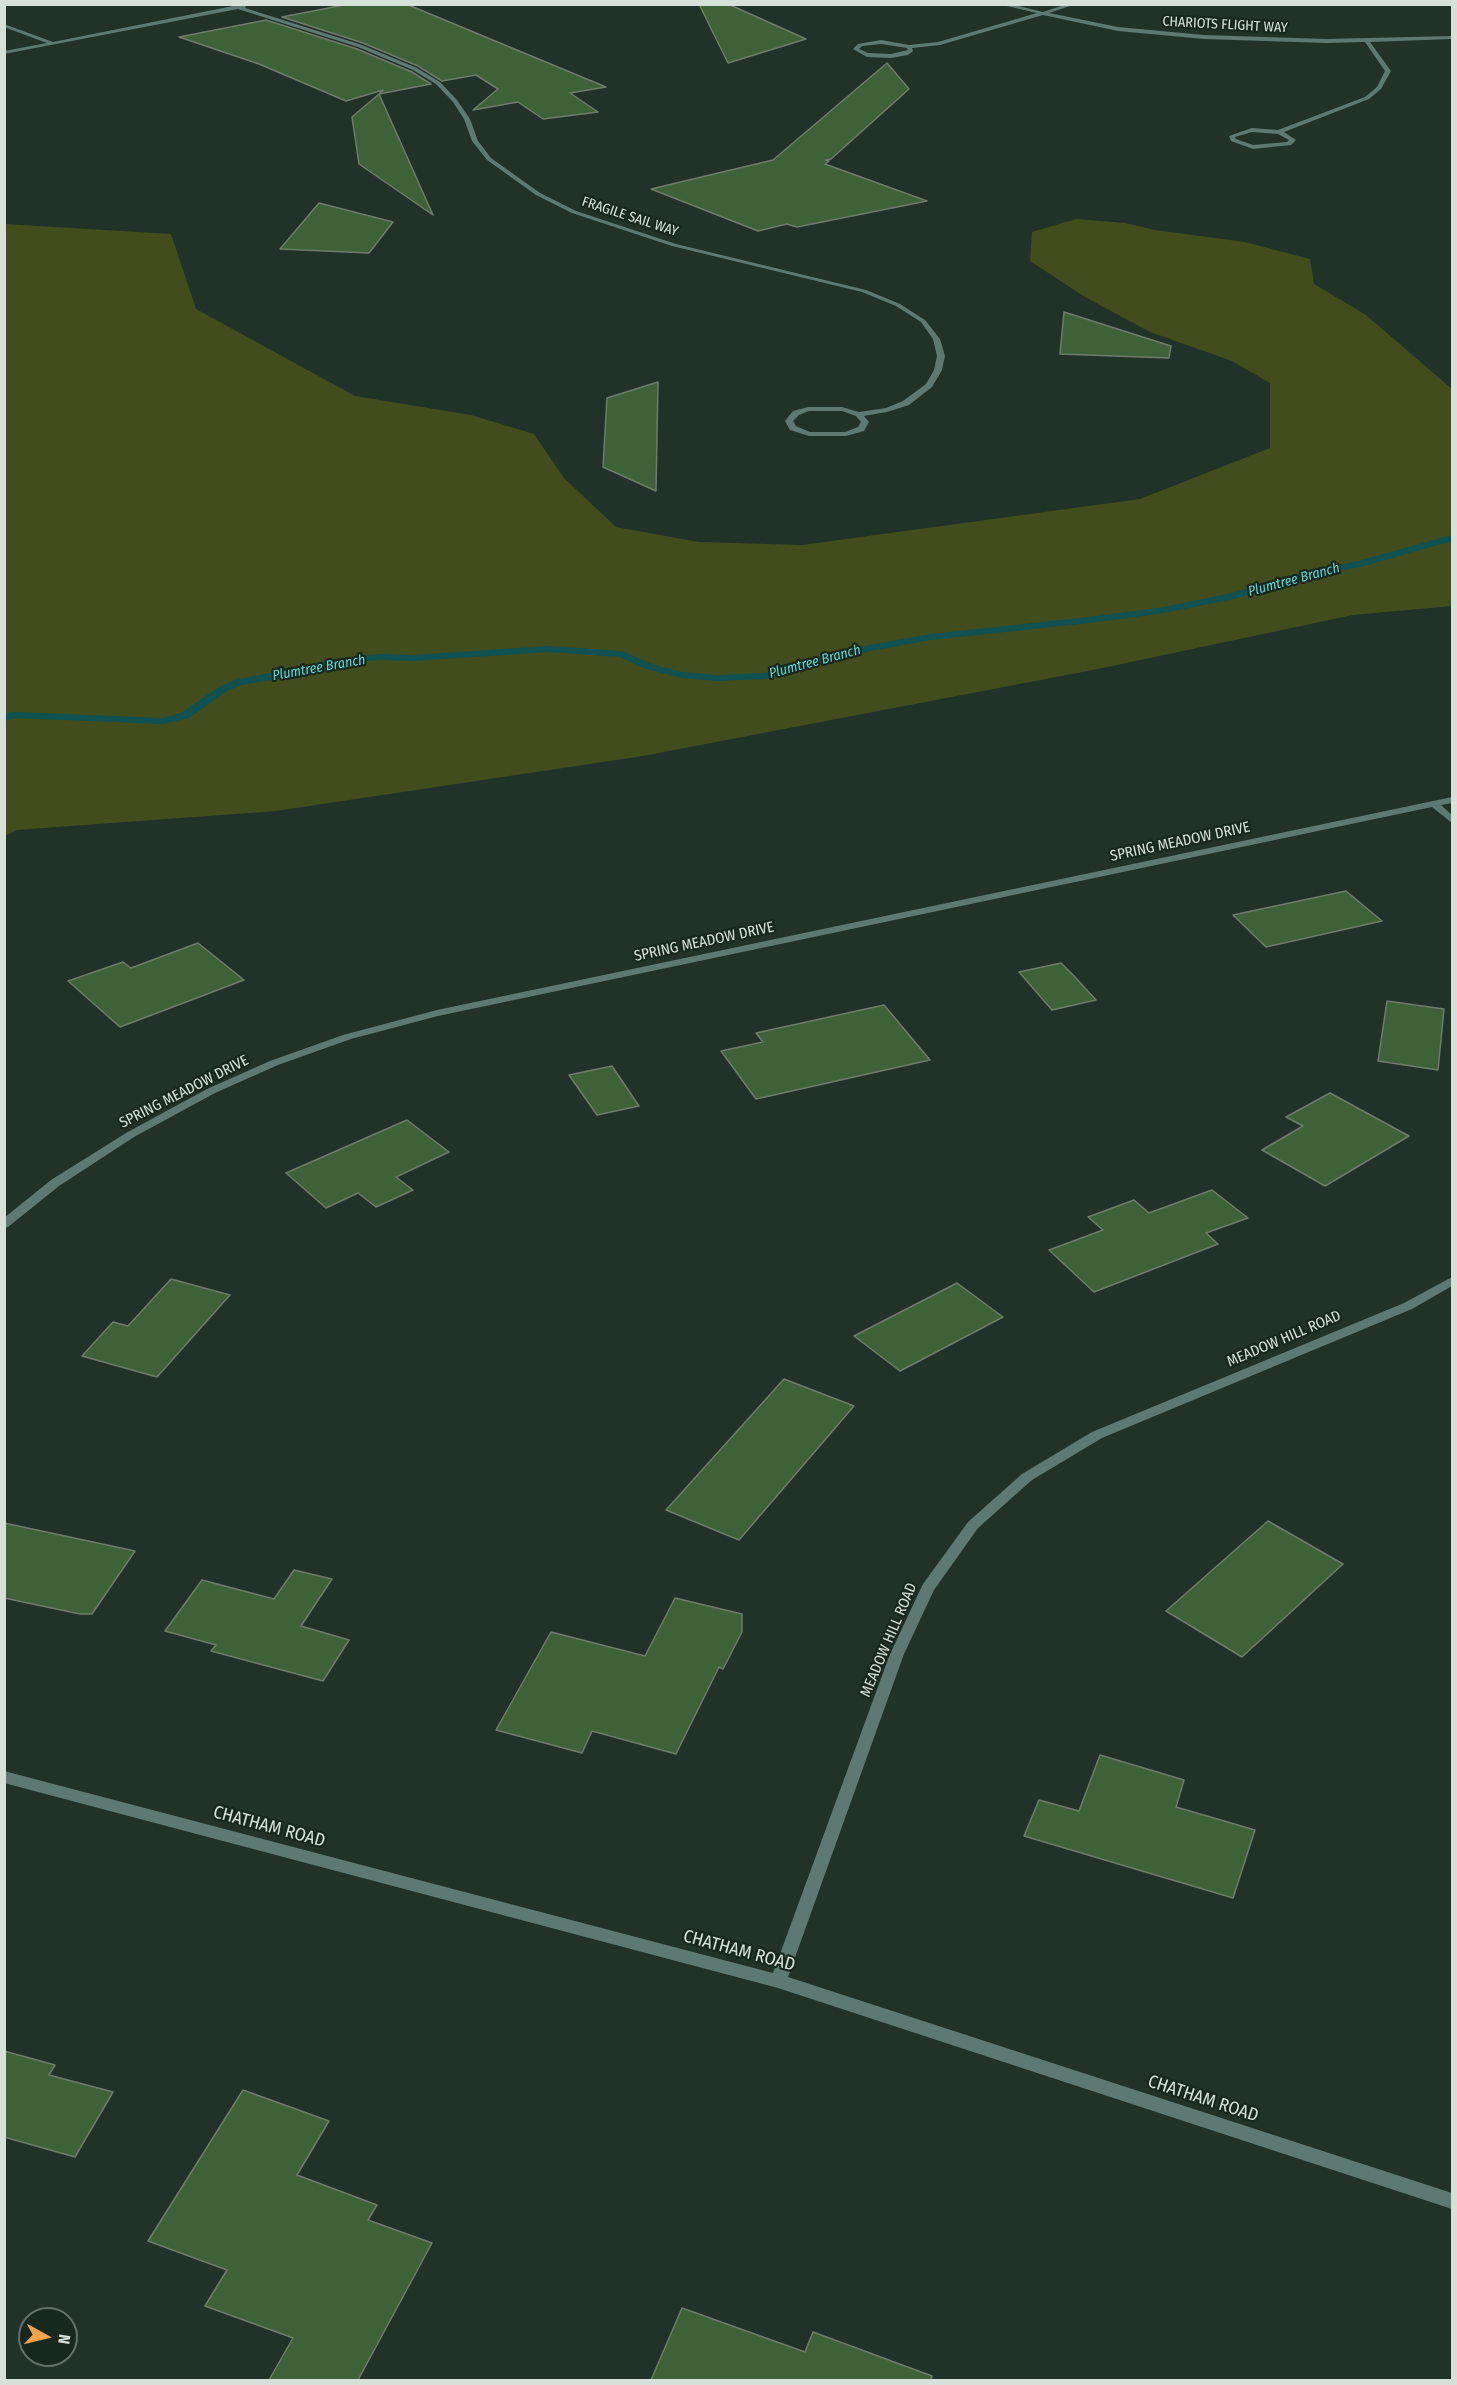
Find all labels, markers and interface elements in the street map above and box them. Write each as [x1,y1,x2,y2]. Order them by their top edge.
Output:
street label: CHARIOTS FLIGHT WAY [1162,13,1288,37]
street label: FRAGILE SAIL WAY [580,194,680,240]
water label: Plumtree Branch [1246,560,1342,600]
water label: Plumtree Branch [767,642,863,682]
water label: Plumtree Branch [271,652,367,684]
street label: SPRING MEADOW DRIVE [1108,818,1252,866]
street label: SPRING MEADOW DRIVE [632,918,776,966]
street label: SPRING MEADOW DRIVE [116,1052,252,1132]
street label: MEADOW HILL ROAD [1224,1307,1344,1371]
street label: MEADOW HILL ROAD [857,1580,921,1700]
street label: CHATHAM ROAD [211,1802,327,1852]
street label: CHATHAM ROAD [681,1926,797,1976]
street label: CHATHAM ROAD [1145,2071,1261,2127]
north arrow [18,2307,78,2367]
text: N [54,2333,74,2345]

